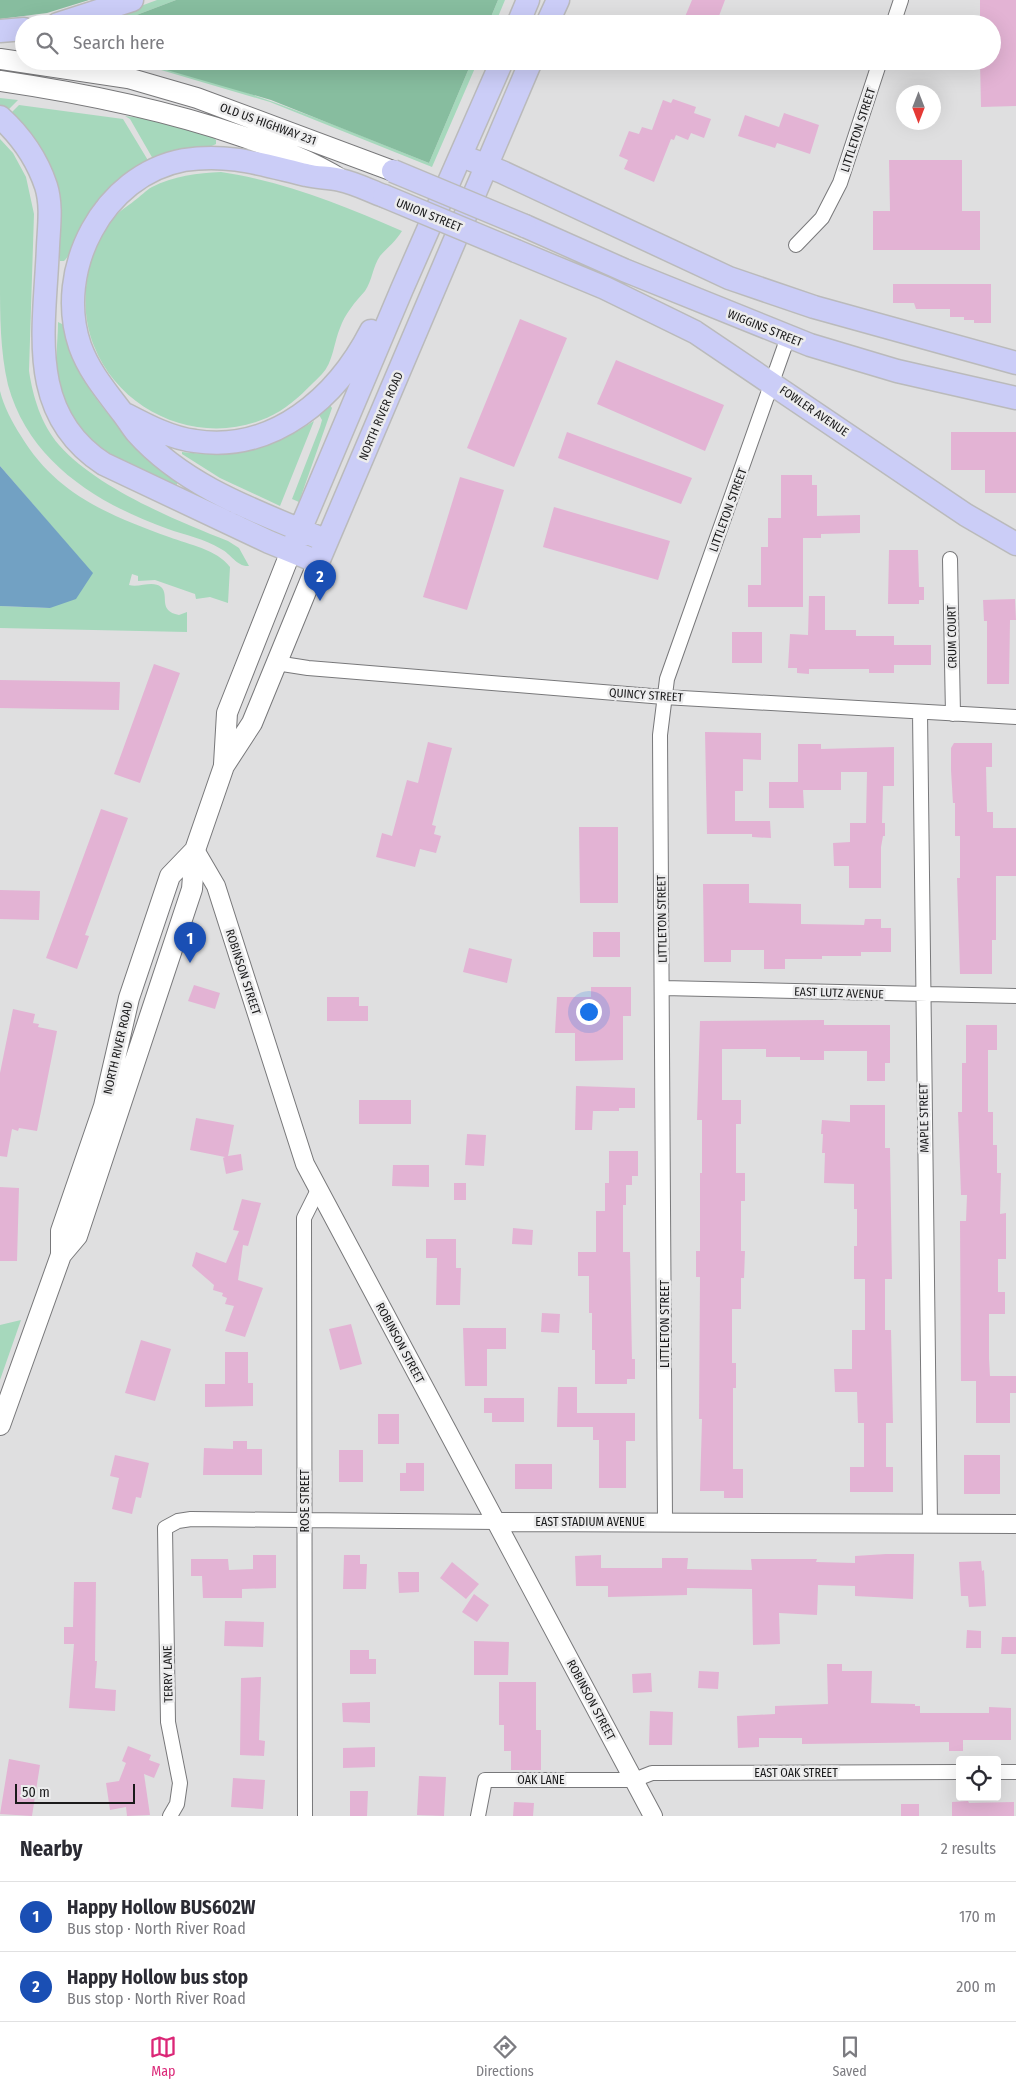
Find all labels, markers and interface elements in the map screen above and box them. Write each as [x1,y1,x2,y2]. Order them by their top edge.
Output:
search box [15,15,1001,70]
icon: search [33,29,61,57]
text: Search here [73,31,165,54]
north arrow [896,85,941,130]
street label: LITTLETON STREET [838,86,878,174]
street label: OLD US HIGHWAY 231 [218,100,318,148]
street label: UNION STREET [394,195,464,235]
street label: WIGGINS STREET [725,307,805,350]
street label: NORTH RIVER ROAD [356,370,406,462]
street label: FOWLER AVENUE [777,383,851,439]
street label: LITTLETON STREET [706,466,750,554]
pin: 2 [304,560,336,601]
street label: CRUM COURT [944,605,960,669]
street label: QUINCY STREET [608,685,684,705]
street label: LITTLETON STREET [654,874,670,963]
pin: 1 [174,922,206,963]
street label: ROBINSON STREET [223,927,264,1017]
street label: EAST LUTZ AVENUE [794,984,884,1002]
your location [576,999,602,1025]
street label: NORTH RIVER ROAD [101,1000,135,1096]
street label: MAPLE STREET [916,1083,932,1153]
street label: LITTLETON STREET [658,1280,672,1368]
street label: ROBINSON STREET [373,1300,427,1386]
street label: ROSE STREET [298,1469,312,1532]
street label: EAST STADIUM AVENUE [535,1515,645,1529]
street label: TERRY LANE [160,1645,175,1703]
street label: ROBINSON STREET [564,1657,618,1743]
map controls [956,1756,1001,1801]
button: locate [956,1756,1001,1801]
street label: EAST OAK STREET [754,1766,838,1780]
street label: OAK LANE [517,1773,565,1787]
scale bar [15,1781,135,1804]
text: 50 m [22,1784,50,1801]
text: Nearby [20,1836,82,1862]
text: 2 results [941,1839,996,1858]
text: Happy Hollow BUS602W [67,1896,255,1919]
text: 1 [33,1907,39,1926]
text: 170 m [959,1907,996,1926]
text: Bus stop · North River Road [67,1919,246,1938]
text: Happy Hollow bus stop [67,1966,248,1989]
text: 2 [32,1977,40,1996]
text: 200 m [956,1977,996,1996]
text: Bus stop · North River Road [67,1989,246,2008]
tab: Map [149,2033,177,2080]
tab: Directions [476,2033,534,2080]
tab: Saved [832,2033,867,2080]

